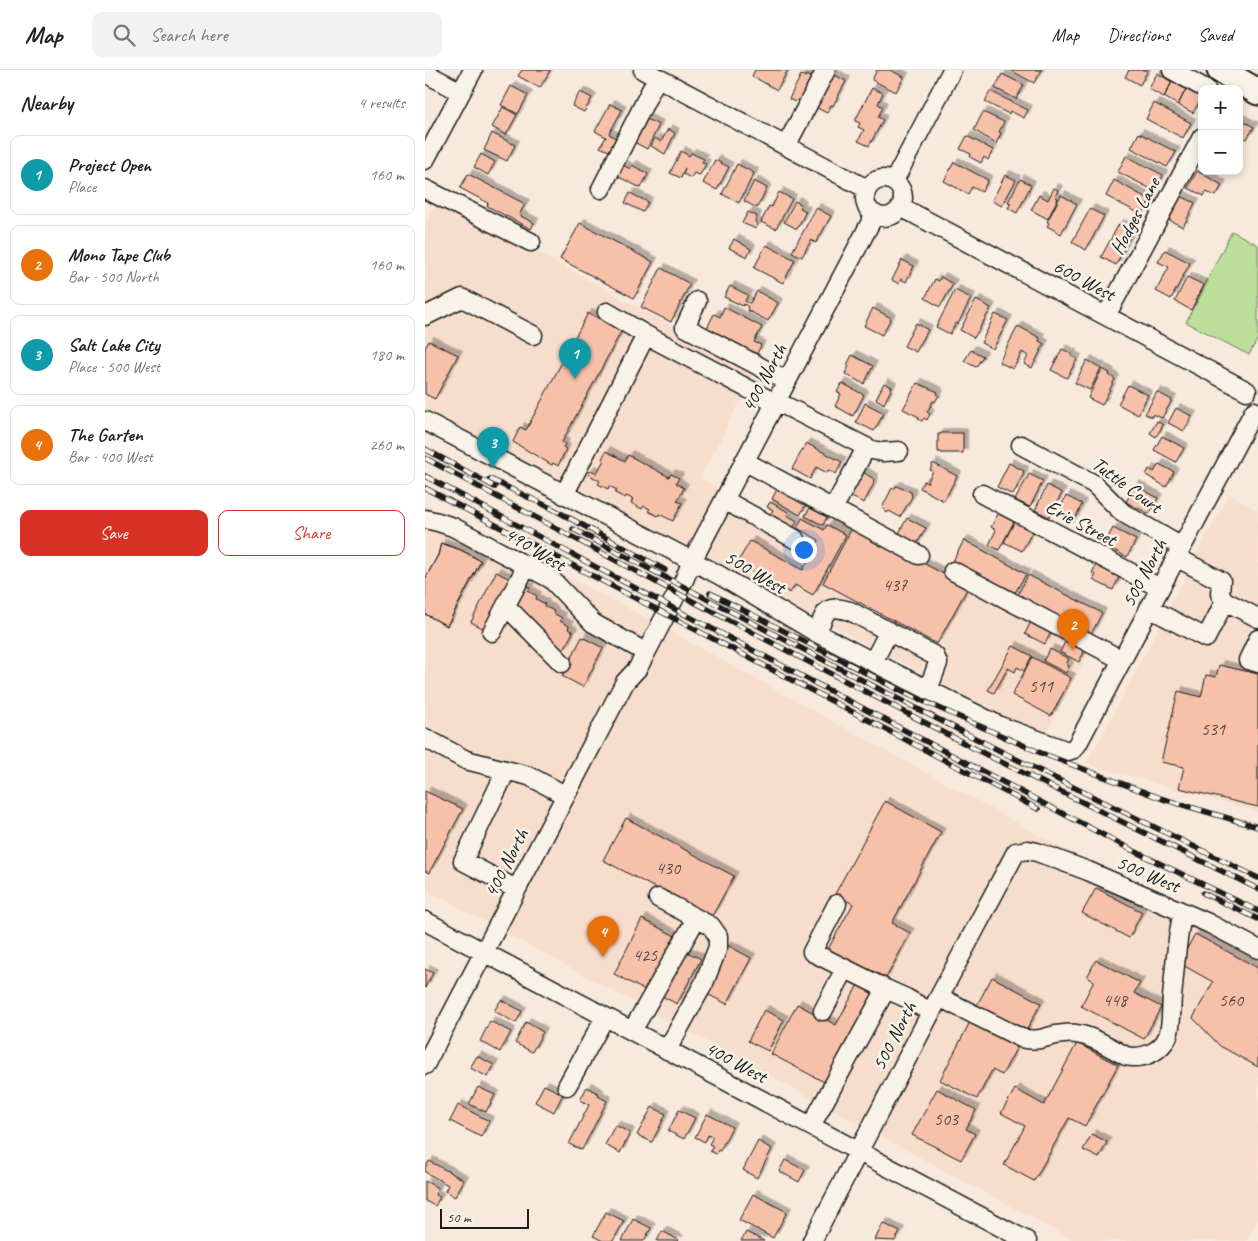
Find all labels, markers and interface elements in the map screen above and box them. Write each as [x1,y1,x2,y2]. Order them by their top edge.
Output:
search box [92,12,442,57]
text: Map [25,20,62,50]
icon: search [110,21,138,49]
text: Search here [150,23,228,47]
text: Map [1052,24,1079,46]
text: Directions [1107,24,1170,46]
text: Saved [1198,24,1233,46]
map controls [1198,85,1243,175]
button: + [1198,85,1243,130]
text: Nearby [20,90,73,116]
text: 4 results [358,93,405,113]
button: − [1198,130,1243,175]
text: Project Open [68,153,151,177]
text: 1 [33,165,41,185]
text: 160 m [370,165,404,185]
street label: Hodges Lane [1104,172,1166,259]
text: Place [68,177,96,197]
text: Mono Tape Club [68,243,170,267]
street label: 600 West [1049,253,1121,308]
text: 2 [33,255,41,275]
text: 160 m [370,255,404,275]
text: Bar · 500 North [68,267,159,287]
text: Salt Lake City [68,333,160,357]
pin: 1 [559,338,591,379]
street label: 400 North [736,339,793,416]
text: 3 [33,345,41,365]
text: 180 m [370,345,404,365]
text: Place · 500 West [68,357,160,377]
text: The Garten [68,423,143,447]
pin: 3 [477,427,509,468]
text: 4 [33,435,41,455]
text: 260 m [370,435,404,455]
text: Bar · 400 West [68,447,153,467]
street label: Tuttle Court [1087,451,1169,520]
street label: Erie Street [1042,494,1123,553]
button: Save [20,510,208,556]
button: Share [218,510,405,556]
street label: 490 West [500,521,572,578]
street label: 500 North [1116,534,1173,611]
your location [791,537,817,563]
street label: 500 West [720,545,792,601]
house number: 437 [883,574,908,596]
pin: 2 [1057,609,1089,650]
house number: 511 [1029,675,1054,697]
house number: 531 [1201,718,1226,740]
street label: 400 North [478,824,534,902]
street label: 500 West [1113,850,1186,899]
house number: 430 [656,857,682,879]
pin: 4 [587,916,619,957]
house number: 425 [633,944,658,966]
house number: 448 [1103,989,1129,1011]
house number: 560 [1219,989,1245,1011]
street label: 500 North [866,997,922,1075]
street label: 400 West [701,1035,773,1090]
house number: 503 [934,1108,960,1130]
scale bar [440,1206,529,1229]
text: 50 m [447,1209,471,1226]

